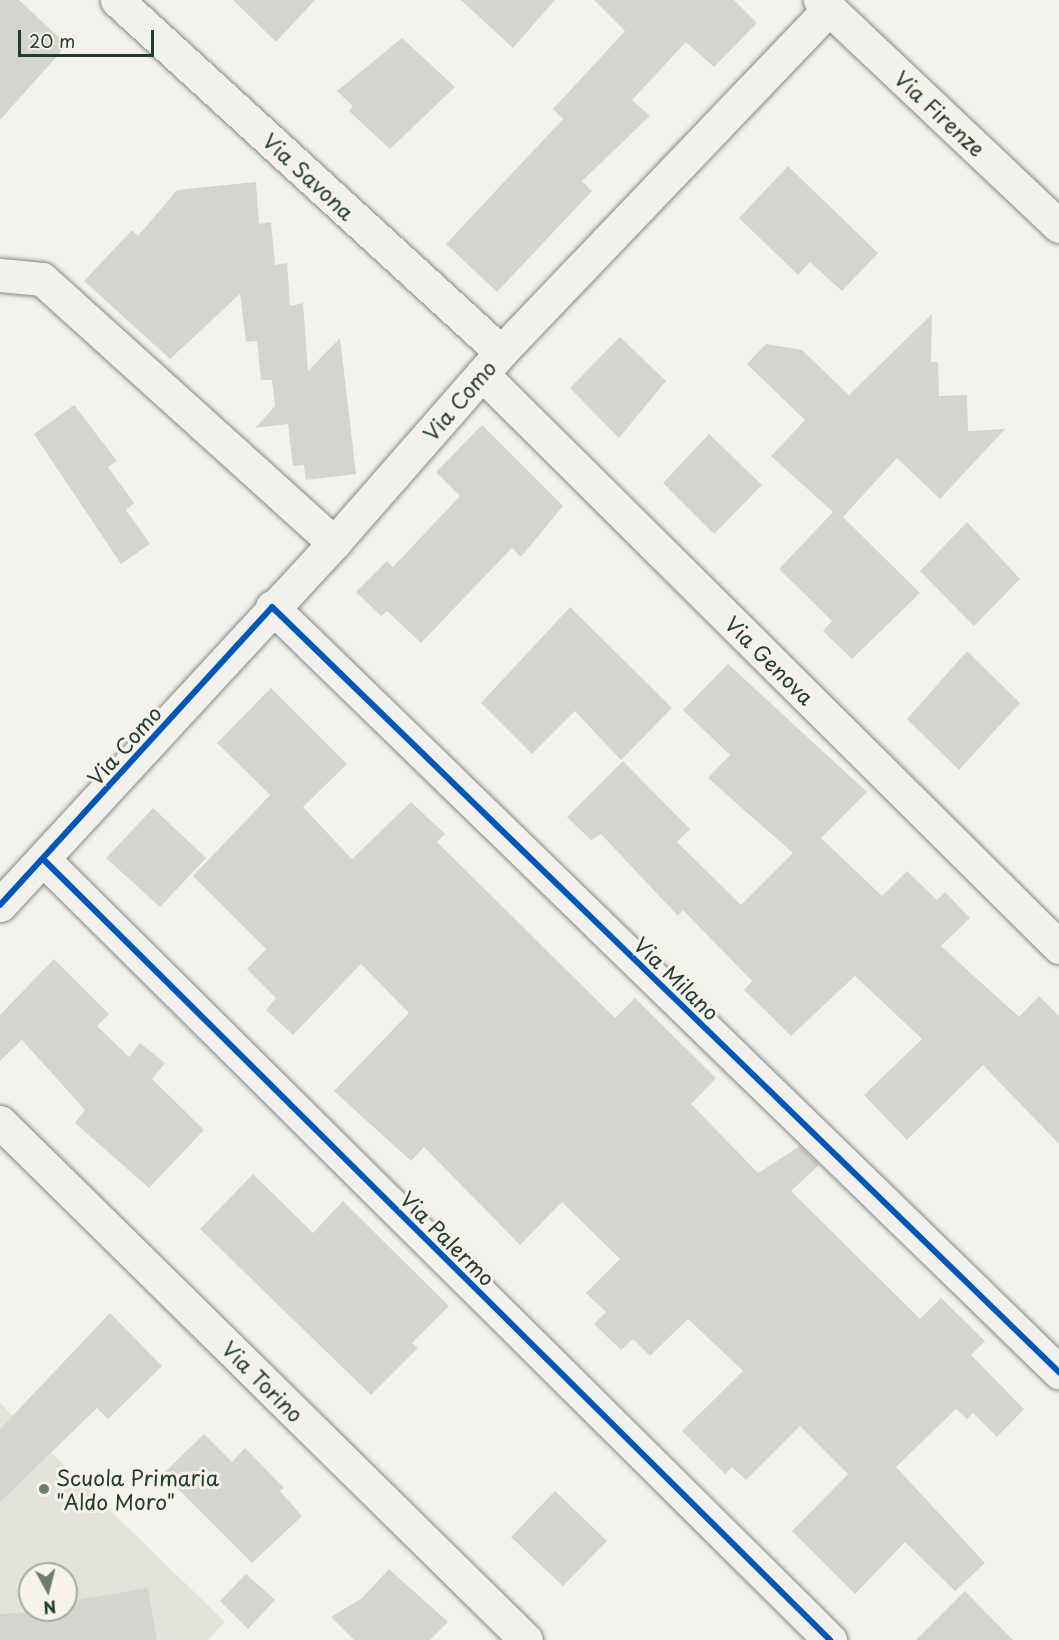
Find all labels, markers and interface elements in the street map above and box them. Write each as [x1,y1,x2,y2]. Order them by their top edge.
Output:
scale bar [21,18,158,56]
text: 20 m [29,27,75,54]
street label: Via Firenze [890,65,990,161]
street label: Via Savona [259,128,359,224]
street label: Via Como [417,355,501,445]
street label: Via Genova [720,610,820,710]
street label: Via Como [82,700,166,790]
street label: Via Milano [629,931,725,1025]
street label: Via Palermo [396,1186,500,1290]
street label: Via Torino [218,1336,308,1426]
place label: Scuola Primaria "Aldo Moro" [56,1464,219,1514]
marker: Scuola Primaria "Aldo Moro" [37,1482,51,1496]
north arrow [18,1562,78,1622]
text: N [42,1595,58,1621]

